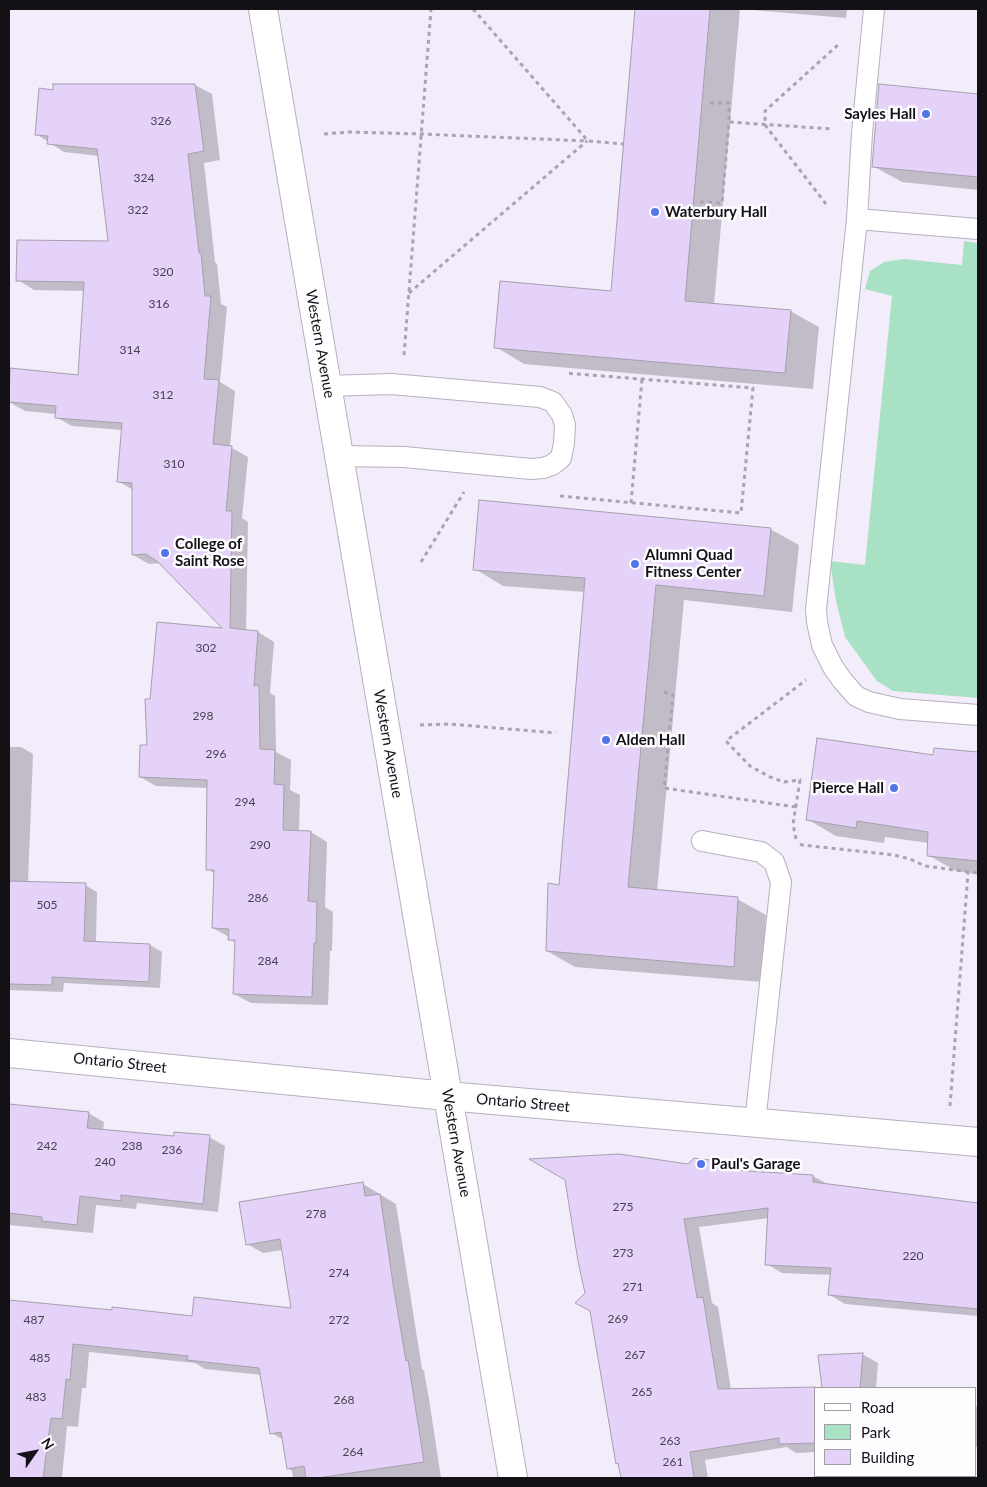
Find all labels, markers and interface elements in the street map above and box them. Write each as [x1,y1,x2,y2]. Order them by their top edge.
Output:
place label: Sayles Hall [844,105,916,123]
marker: Sayles Hall [920,108,932,120]
house number: 326 [151,114,171,128]
house number: 324 [134,171,154,185]
house number: 322 [128,203,148,217]
place label: Waterbury Hall [665,203,767,221]
marker: Waterbury Hall [649,206,661,218]
house number: 320 [153,265,173,279]
street label: Western Avenue [302,288,338,400]
house number: 316 [149,297,169,311]
house number: 314 [120,343,140,357]
house number: 312 [153,388,173,402]
house number: 310 [164,457,184,471]
place label: College of Saint Rose [175,535,244,570]
place label: Alumni Quad Fitness Center [645,546,741,581]
marker: College of Saint Rose [159,547,171,559]
marker: Alumni Quad Fitness Center [629,558,641,570]
house number: 302 [196,641,216,655]
street label: Western Avenue [370,688,406,800]
house number: 298 [193,709,213,723]
place label: Alden Hall [616,731,685,749]
marker: Alden Hall [600,734,612,746]
house number: 296 [206,747,226,761]
place label: Pierce Hall [812,779,884,797]
marker: Pierce Hall [888,782,900,794]
house number: 294 [235,795,255,809]
house number: 290 [250,838,270,852]
house number: 286 [248,891,268,905]
house number: 505 [37,898,57,912]
house number: 284 [258,954,278,968]
street label: Ontario Street [72,1049,168,1077]
street label: Western Avenue [438,1087,474,1199]
street label: Ontario Street [475,1090,571,1116]
house number: 242 [37,1139,57,1153]
house number: 238 [122,1139,142,1153]
house number: 236 [162,1143,182,1157]
house number: 240 [95,1155,115,1169]
place label: Paul's Garage [711,1155,800,1173]
marker: Paul's Garage [695,1158,707,1170]
house number: 275 [613,1200,633,1214]
house number: 278 [306,1207,326,1221]
house number: 273 [613,1246,633,1260]
house number: 220 [903,1249,923,1263]
house number: 274 [329,1266,349,1280]
house number: 271 [623,1280,643,1294]
house number: 269 [608,1312,628,1326]
house number: 487 [24,1313,44,1327]
house number: 272 [329,1313,349,1327]
house number: 267 [625,1348,645,1362]
house number: 485 [30,1351,50,1365]
house number: 265 [632,1385,652,1399]
legend [814,1387,977,1477]
house number: 483 [26,1390,46,1404]
house number: 268 [334,1393,354,1407]
text: Road [861,1398,894,1416]
text: Park [861,1423,890,1441]
north arrow [10,1427,60,1477]
text: N [38,1434,58,1453]
house number: 263 [660,1434,680,1448]
house number: 264 [343,1445,363,1459]
text: Building [861,1448,914,1466]
house number: 261 [663,1455,683,1469]

